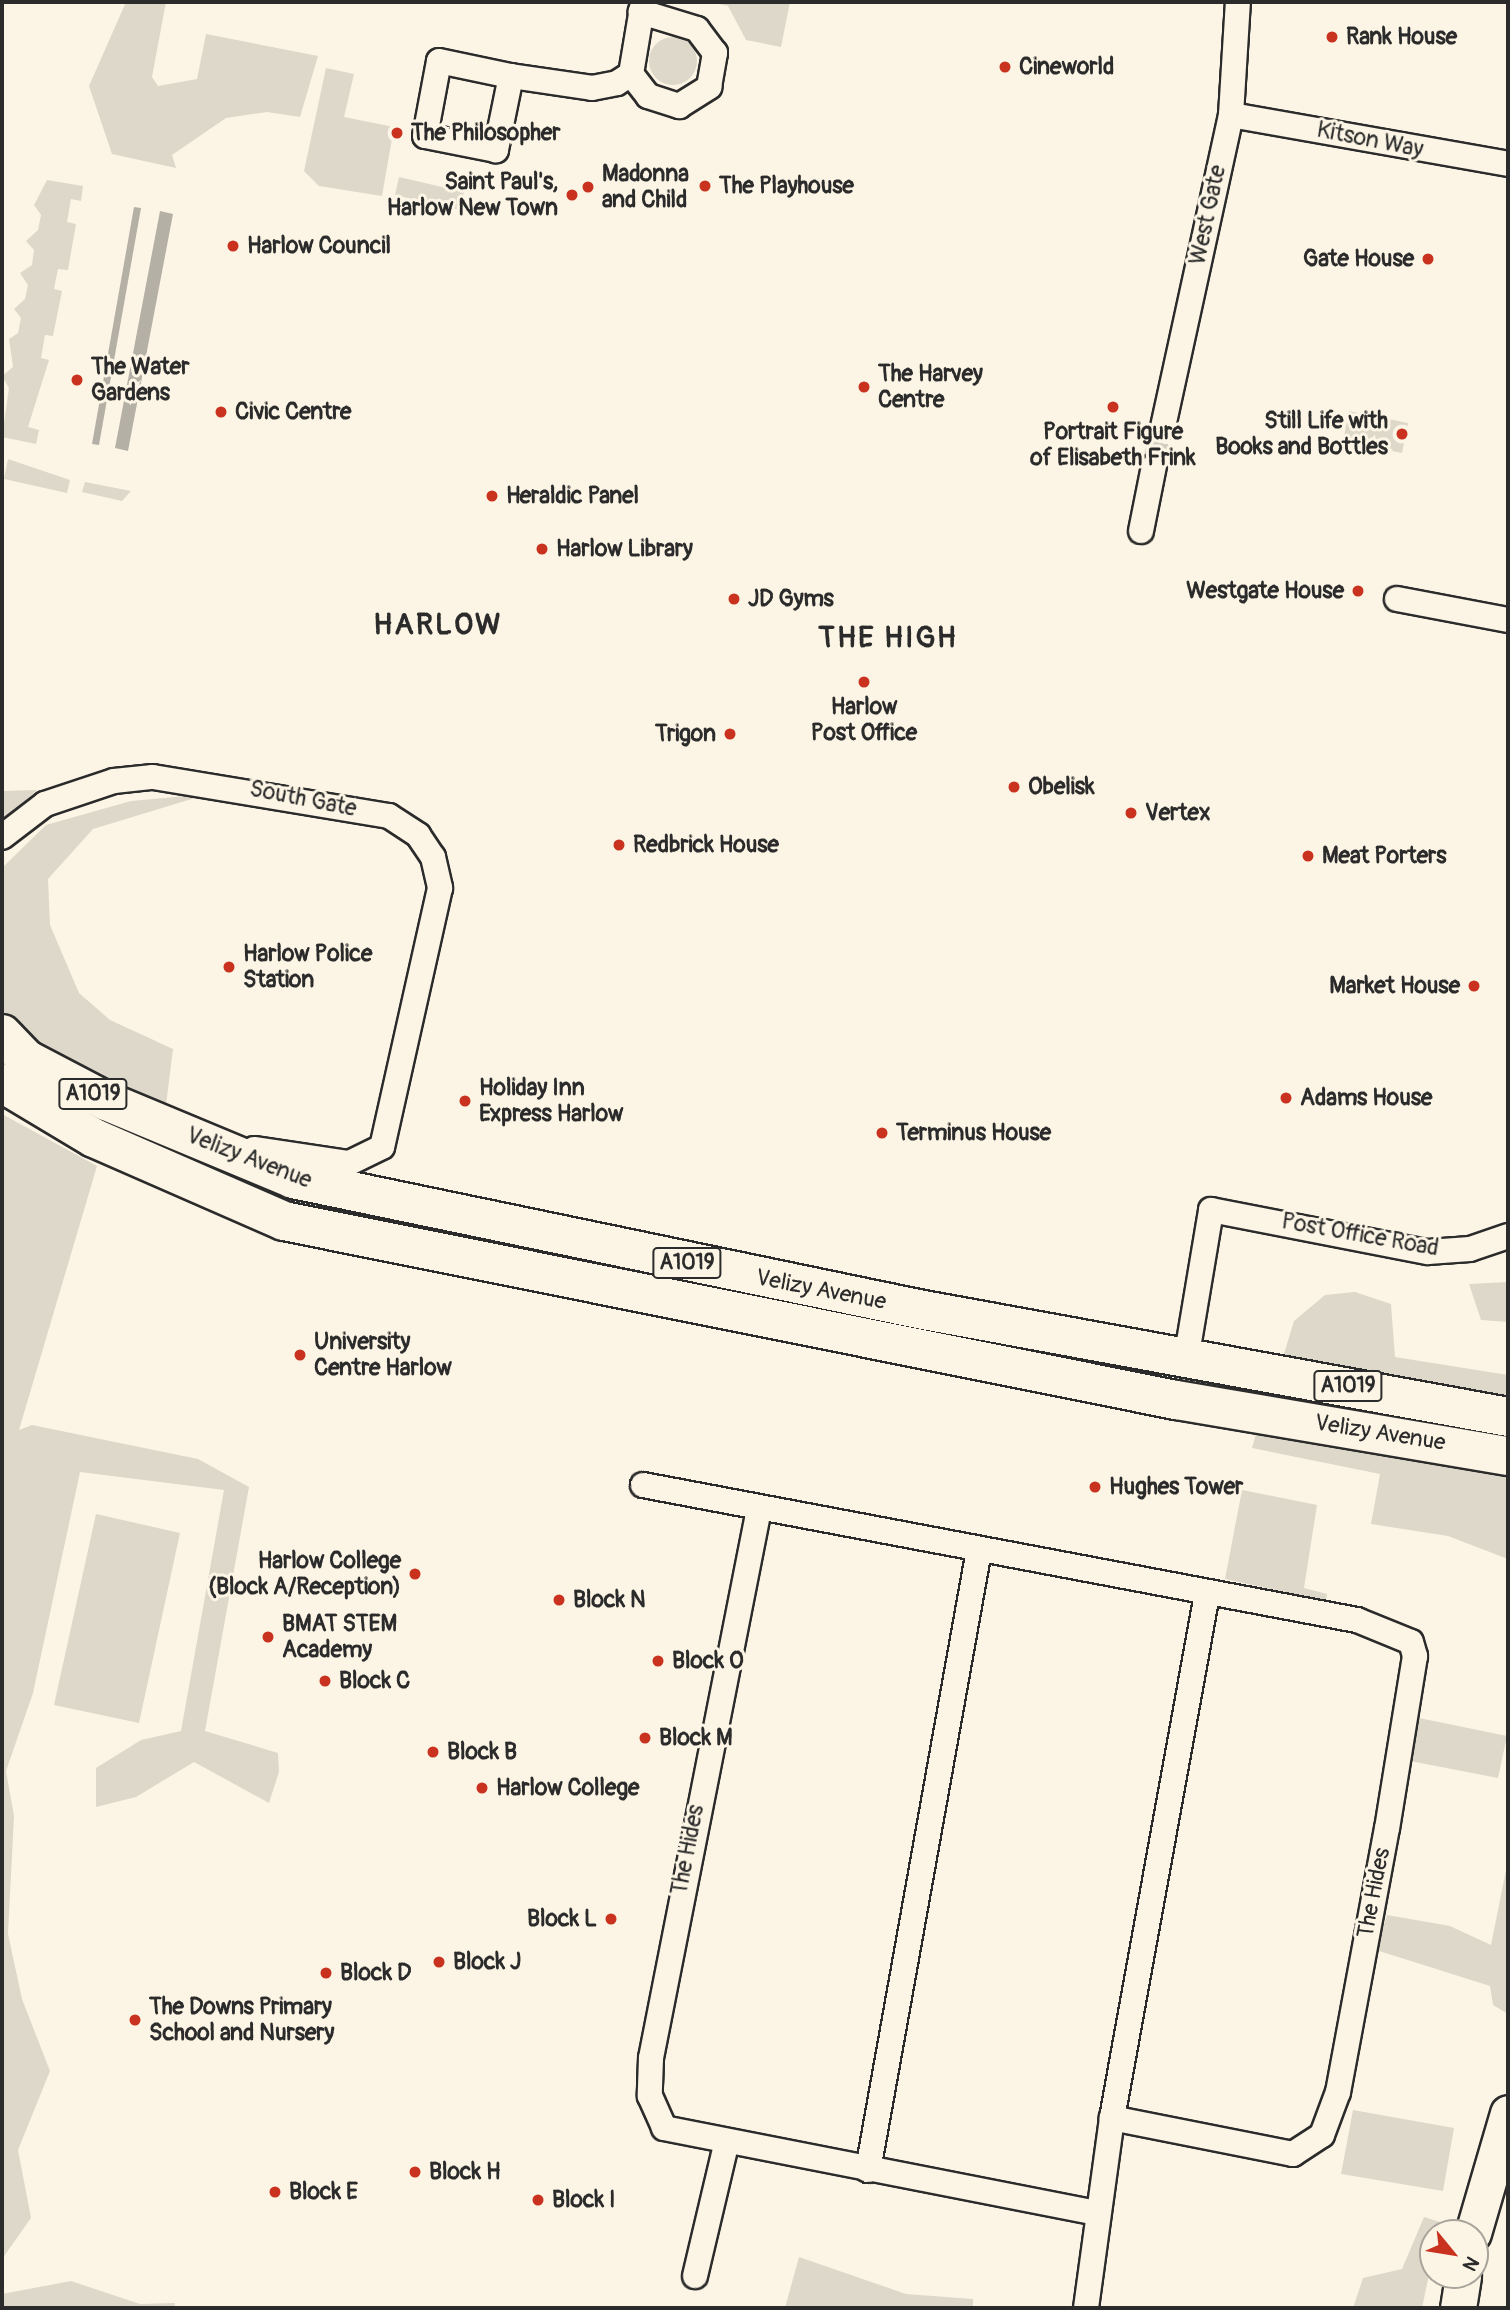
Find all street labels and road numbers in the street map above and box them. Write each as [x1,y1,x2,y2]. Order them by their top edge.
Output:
street label: Kitson Way [1314,116,1426,164]
street label: West Gate [1184,163,1232,267]
street label: South Gate [247,775,359,823]
road number: A1019 [58,1076,128,1112]
street label: Velizy Avenue [182,1121,316,1195]
street label: Post Office Road [1279,1208,1441,1262]
road number: A1019 [652,1246,722,1280]
street label: Velizy Avenue [753,1264,889,1316]
road number: A1019 [1313,1368,1383,1404]
street label: Velizy Avenue [1313,1409,1447,1457]
street label: The Hides [666,1802,710,1898]
street label: The Hides [1352,1845,1396,1941]

